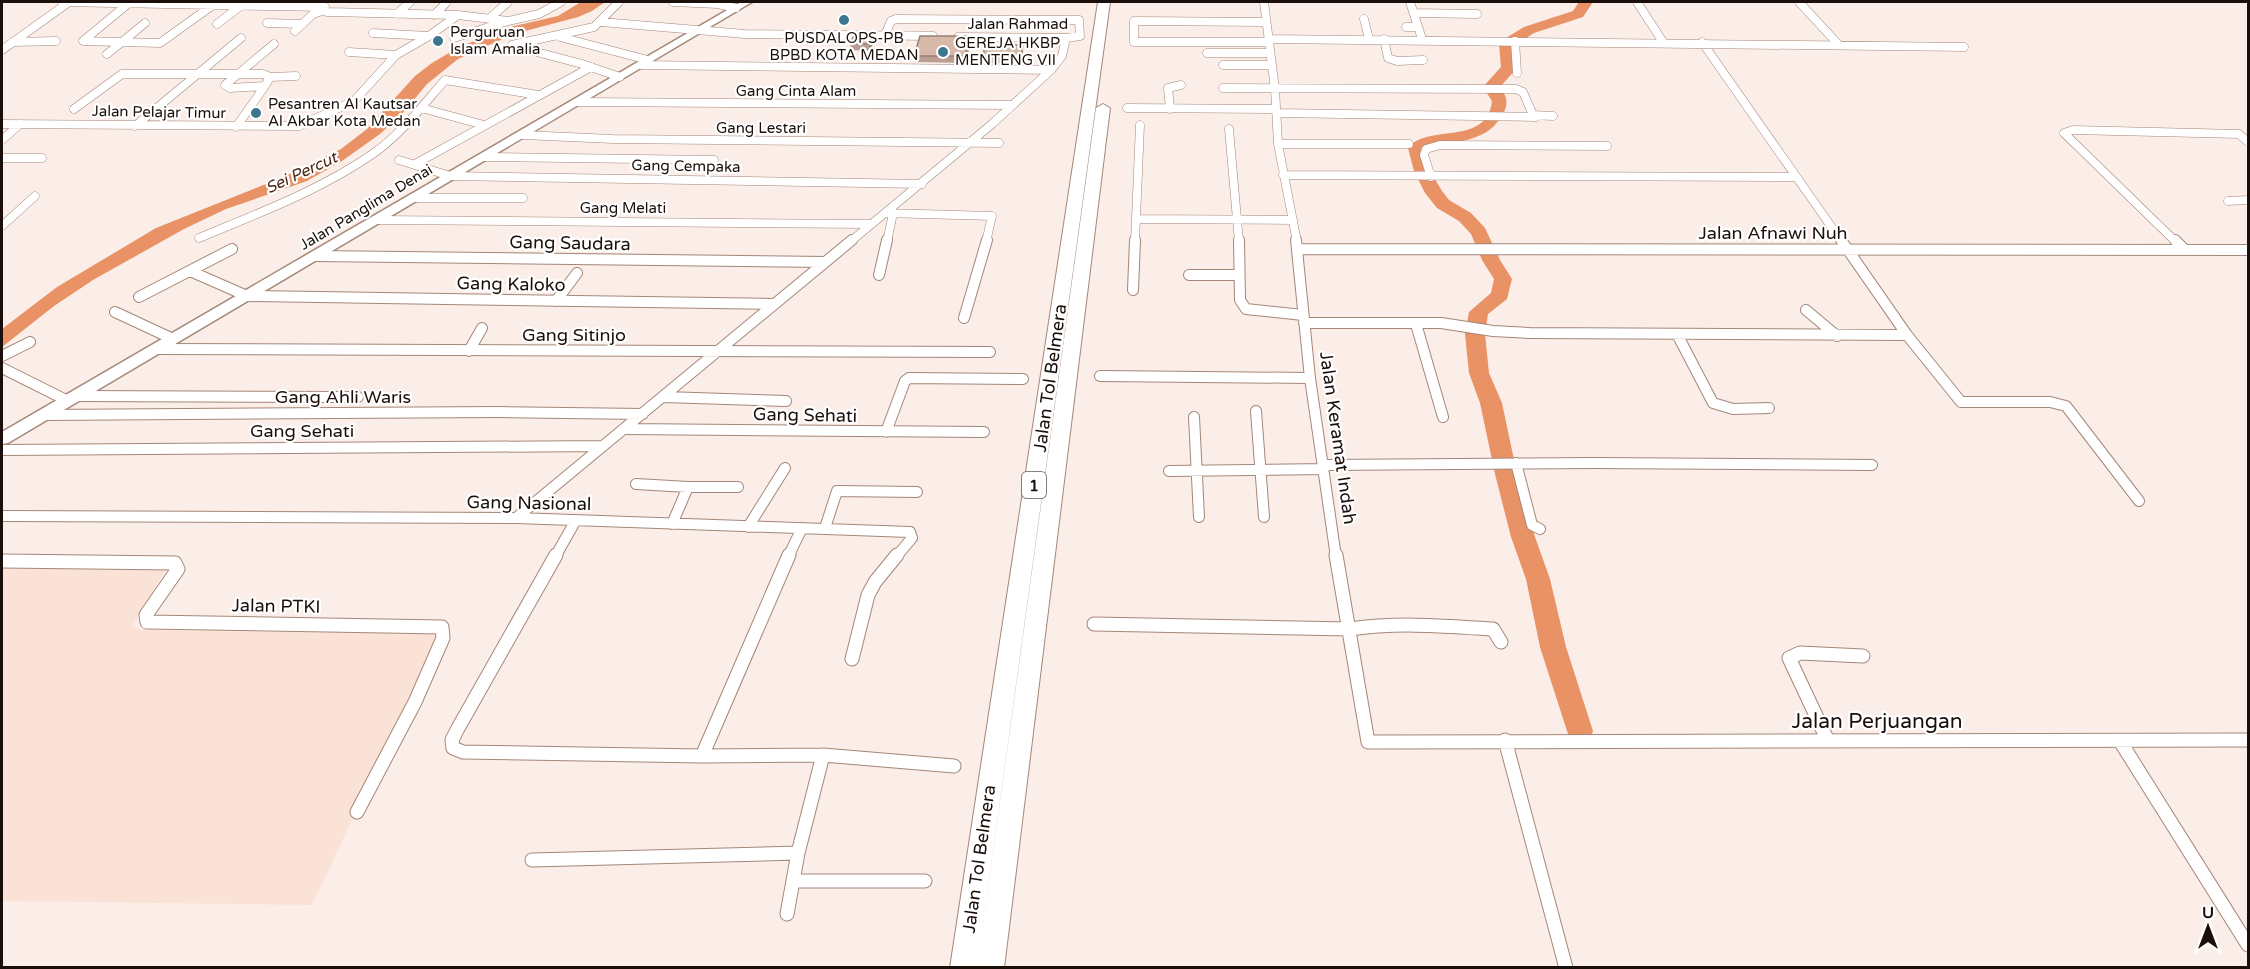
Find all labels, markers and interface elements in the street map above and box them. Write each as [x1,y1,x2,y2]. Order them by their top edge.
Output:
marker: PUSDALOPS-PB BPBD KOTA MEDAN [837,13,851,27]
street label: Jalan Rahmad [968,15,1068,33]
place label: Perguruan Islam Amalia [450,23,540,58]
place label: PUSDALOPS-PB BPBD KOTA MEDAN [769,29,919,64]
marker: Perguruan Islam Amalia [431,34,445,48]
place label: GEREJA HKBP MENTENG VII [955,34,1060,69]
marker: GEREJA HKBP MENTENG VII [936,45,950,59]
street label: Gang Cinta Alam [736,82,856,100]
place label: Pesantren Al Kautsar Al Akbar Kota Medan [268,95,421,130]
street label: Jalan Pelajar Timur [92,102,227,122]
marker: Pesantren Al Kautsar Al Akbar Kota Medan [249,106,263,120]
street label: Gang Lestari [716,119,806,137]
water label: Sei Percut [262,147,342,198]
street label: Gang Cempaka [631,156,741,176]
street label: Jalan Panglima Denai [296,160,436,254]
street label: Gang Melati [580,199,666,217]
street label: Jalan Afnawi Nuh [1698,222,1848,244]
street label: Gang Saudara [509,231,631,255]
street label: Gang Kaloko [456,272,566,296]
street label: Jalan Tol Belmera [1029,302,1071,454]
street label: Gang Sitinjo [522,324,626,346]
street label: Jalan Keramat Indah [1315,350,1361,526]
street label: Gang Ahli Waris [275,386,411,408]
street label: Gang Sehati [753,403,857,427]
street label: Gang Sehati [250,420,354,442]
road number: 1 [1022,472,1046,498]
street label: Gang Nasional [466,491,592,515]
street label: Jalan PTKI [231,594,321,618]
street label: Jalan Perjuangan [1791,709,1963,734]
street label: Jalan Tol Belmera [958,783,1000,935]
north arrow [2178,897,2238,957]
text: U [2202,903,2214,923]

